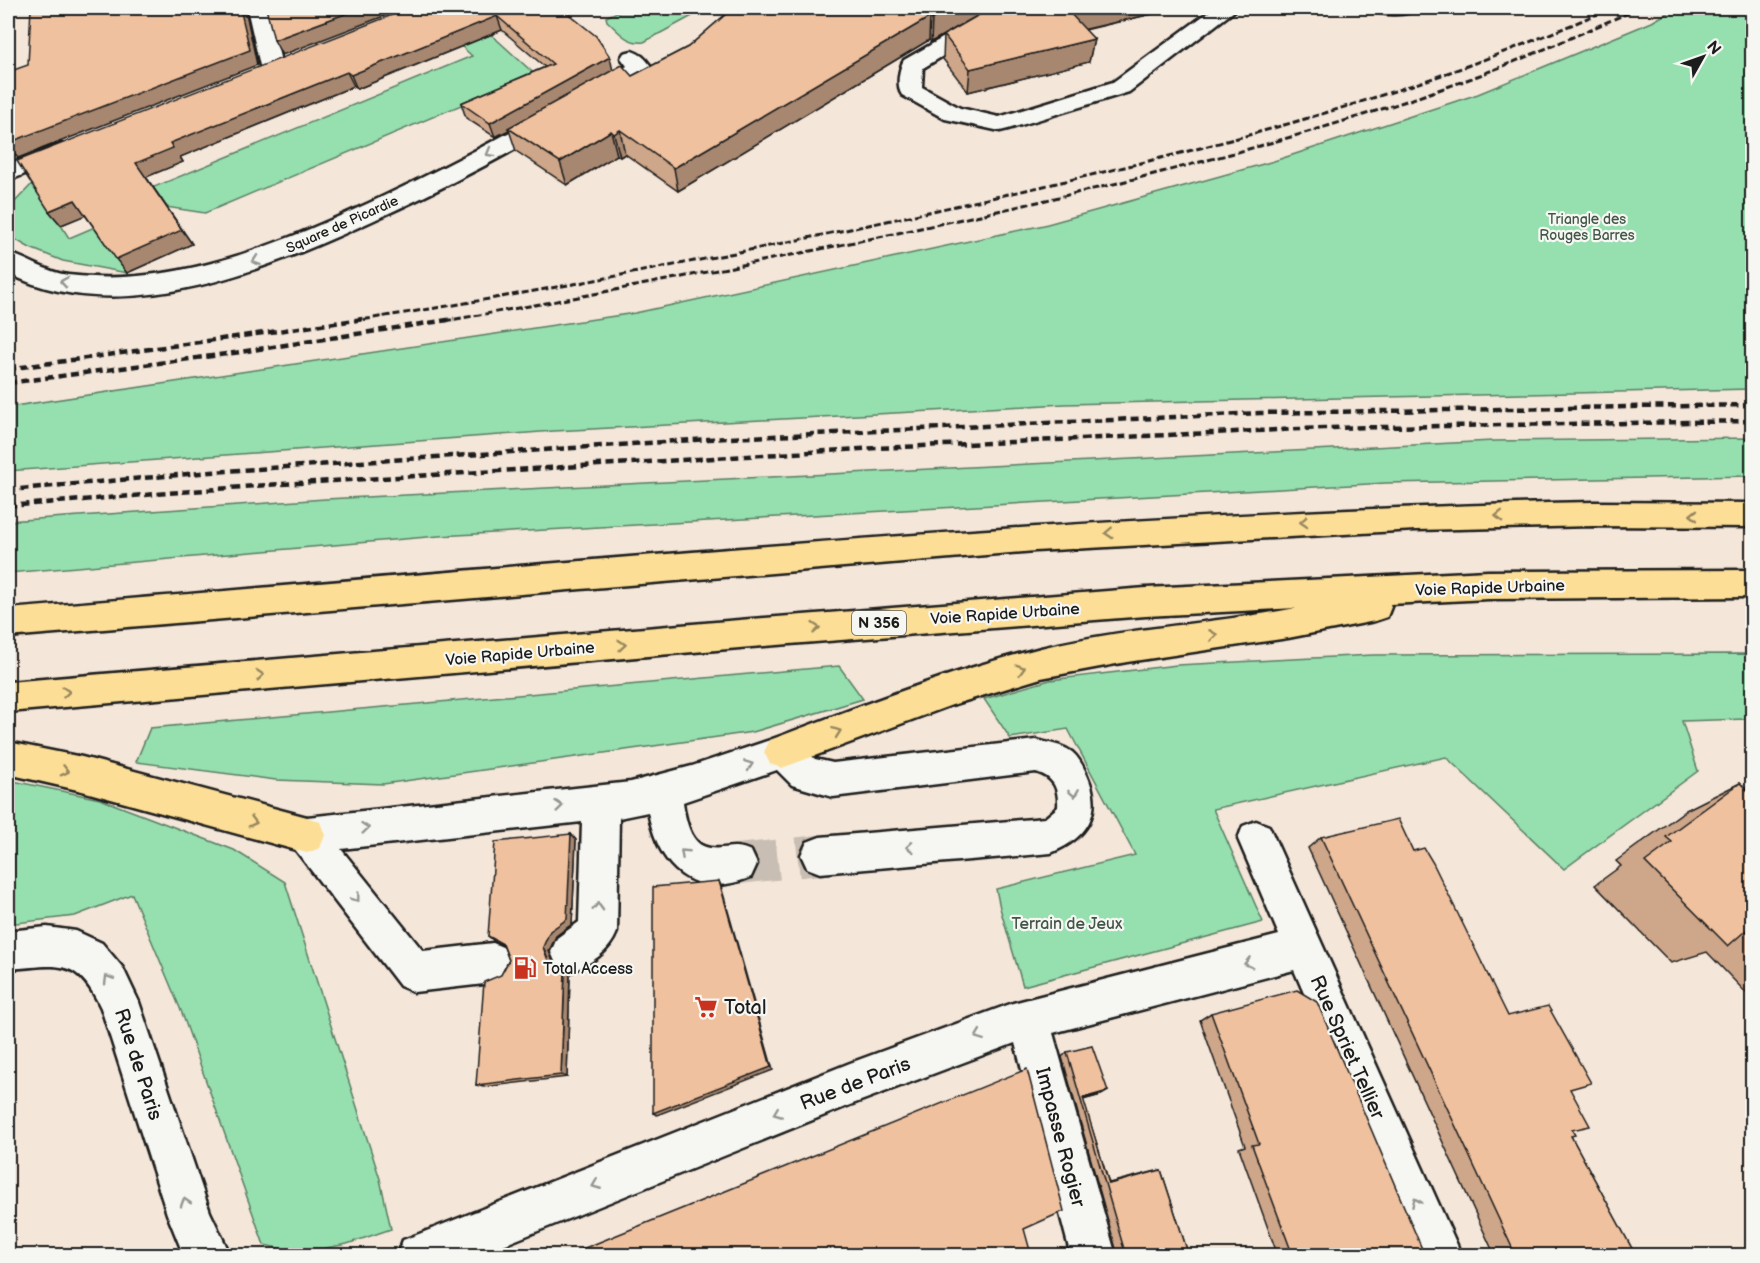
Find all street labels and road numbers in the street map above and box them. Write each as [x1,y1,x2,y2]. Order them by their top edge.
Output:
street label: Square de Picardie [283,192,401,257]
street label: Voie Rapide Urbaine [1415,576,1566,601]
street label: Voie Rapide Urbaine [930,600,1081,629]
road number: N 356 [852,611,906,635]
street label: Voie Rapide Urbaine [445,638,596,670]
street label: Rue Spriet Tellier [1305,972,1390,1124]
street label: Rue de Paris [109,1005,167,1123]
street label: Rue de Paris [797,1052,914,1116]
street label: Impasse Rogier [1030,1065,1090,1210]

